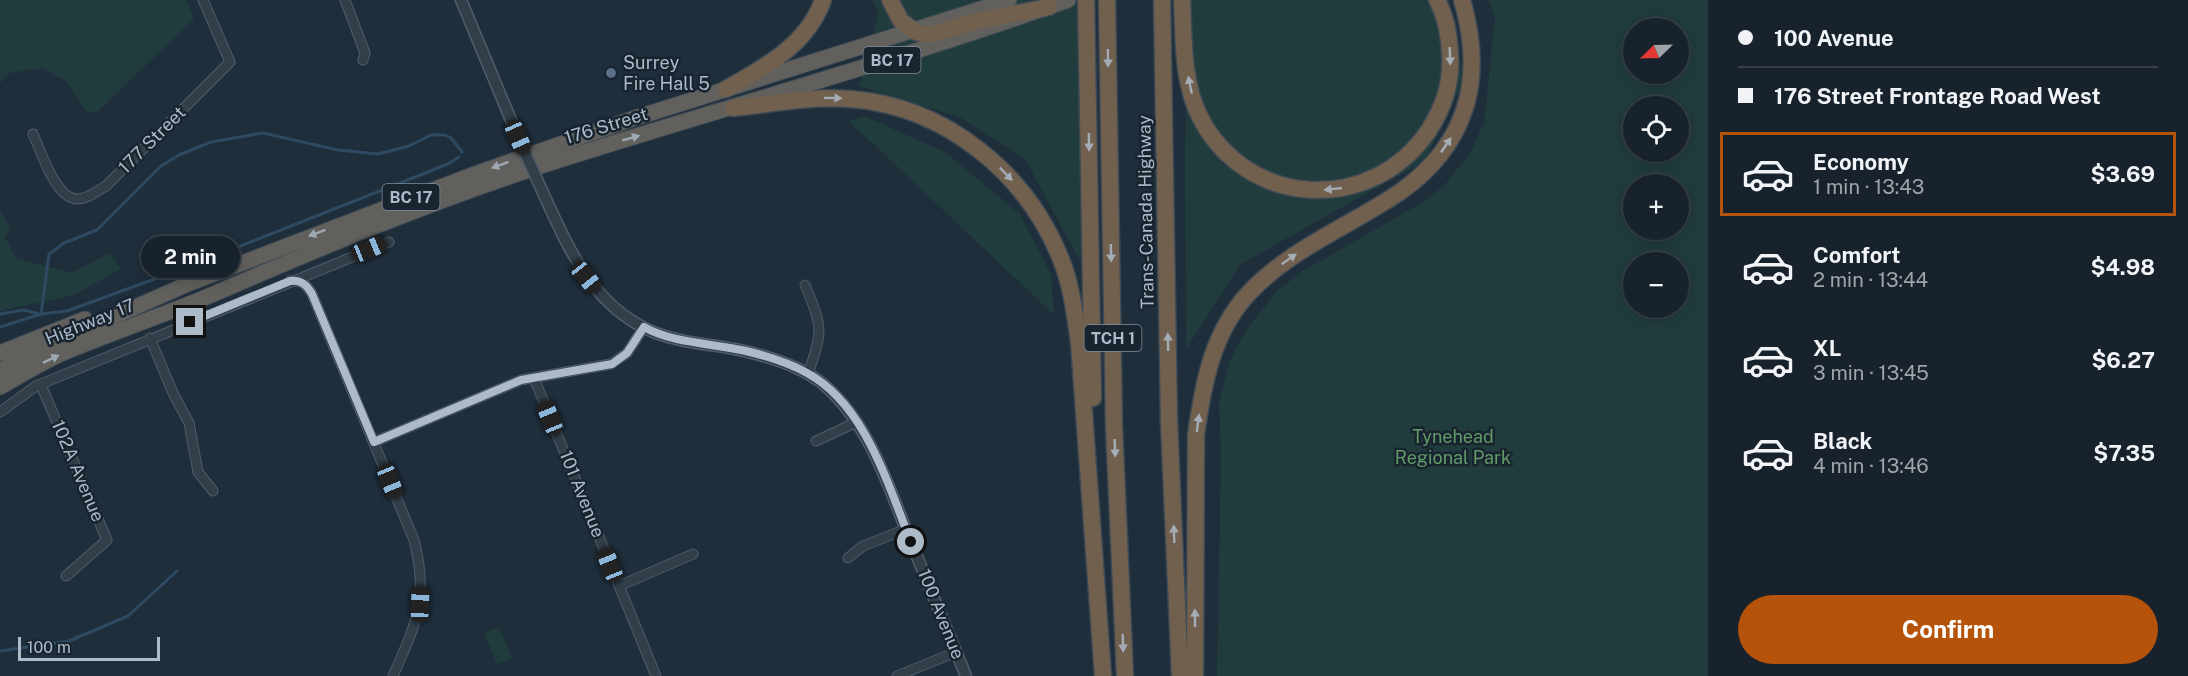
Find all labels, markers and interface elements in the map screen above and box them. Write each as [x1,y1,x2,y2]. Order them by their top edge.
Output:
north arrow [1623,18,1689,84]
map controls [1623,18,1689,318]
text: 100 Avenue [1774,25,1894,51]
road number: BC 17 [864,47,920,73]
one-way arrow [1445,47,1455,66]
one-way arrow [1103,49,1113,68]
place label: Surrey Fire Hall 5 [623,52,710,94]
marker: Surrey Fire Hall 5 [604,66,618,80]
one-way arrow [1185,75,1194,94]
text: 176 Street Frontage Road West [1774,83,2101,109]
one-way arrow [823,93,842,103]
button: locate [1623,96,1689,162]
street label: 177 Street [114,102,190,178]
street label: 176 Street [562,103,650,148]
street label: Trans-Canada Highway [1133,115,1158,309]
car [502,117,534,157]
one-way arrow [622,133,640,142]
one-way arrow [1084,133,1094,152]
one-way arrow [1440,138,1452,154]
icon: car [1741,147,1795,201]
text: Economy [1813,149,1909,175]
one-way arrow [491,160,509,170]
text: $3.69 [2091,161,2155,187]
one-way arrow [999,167,1013,182]
button: + [1623,174,1689,240]
text: 1 min · 13:43 [1813,175,1924,199]
road number: BC 17 [382,184,440,210]
one-way arrow [1324,185,1343,194]
one-way arrow [308,229,326,239]
car [349,234,389,264]
callout: 2 min [140,235,240,277]
icon: car [1741,240,1795,294]
text: Comfort [1813,242,1900,268]
one-way arrow [1106,244,1116,263]
text: 2 min [164,245,217,269]
button: − [1623,252,1689,318]
one-way arrow [1281,253,1297,265]
text: $4.98 [2090,254,2155,280]
car [568,257,604,297]
text: 2 min · 13:44 [1813,268,1928,292]
street label: Highway 17 [42,294,138,349]
route end [176,308,203,335]
road number: TCH 1 [1084,325,1142,351]
one-way arrow [1163,332,1172,351]
icon: car [1741,333,1795,387]
text: XL [1813,335,1841,361]
text: $6.27 [2091,347,2155,373]
one-way arrow [43,354,60,364]
text: 3 min · 13:45 [1813,361,1929,385]
car [535,398,565,438]
one-way arrow [1193,413,1202,432]
street label: 102A Avenue [48,417,109,525]
park label: Tynehead Regional Park [1395,426,1511,468]
icon: car [1741,426,1795,480]
text: Black [1813,428,1872,454]
one-way arrow [1110,439,1120,458]
text: $7.35 [2093,440,2155,466]
street label: 101 Avenue [556,447,609,540]
text: 4 min · 13:46 [1813,454,1929,478]
car [375,461,405,501]
one-way arrow [1169,524,1178,543]
route start [897,528,924,555]
car [595,545,625,585]
street label: 100 Avenue [914,566,969,662]
car [410,586,430,622]
button: Confirm [1738,595,2158,664]
one-way arrow [1190,608,1200,627]
scale bar [18,634,160,662]
one-way arrow [1119,634,1128,653]
text: 100 m [27,638,71,657]

